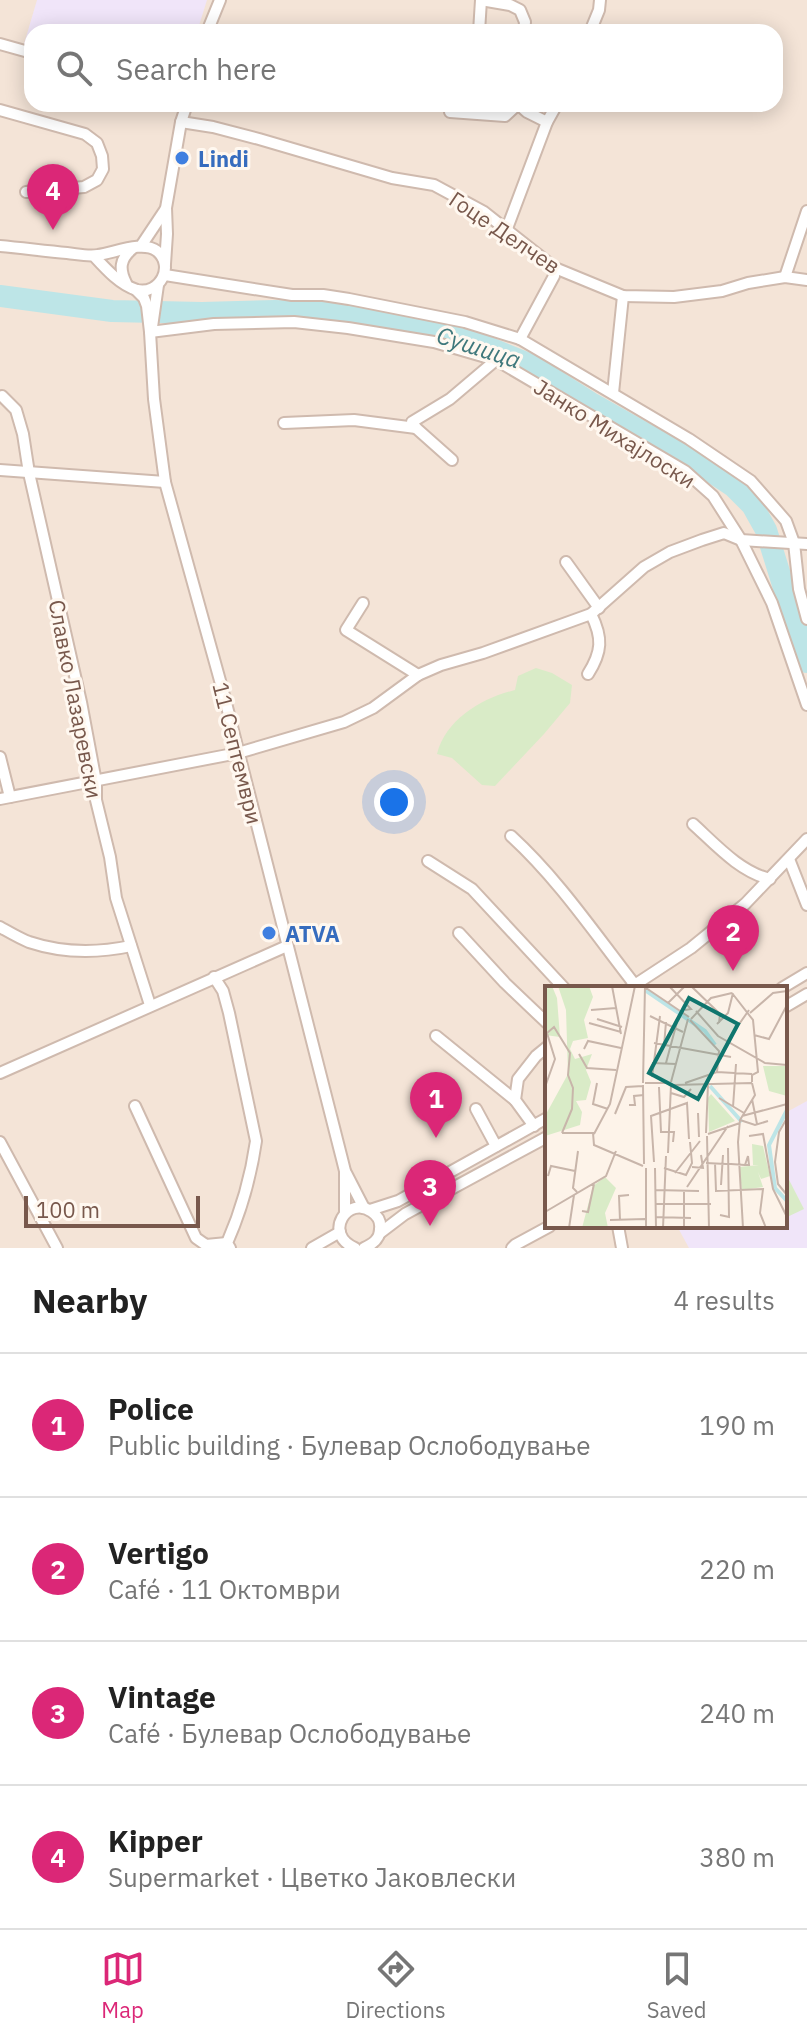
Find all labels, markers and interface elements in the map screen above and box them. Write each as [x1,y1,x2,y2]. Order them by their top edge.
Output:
search box [24,24,783,112]
icon: search [52,46,96,90]
text: Search here [116,49,277,88]
place label: Lindi [198,144,249,173]
marker: Lindi [173,149,191,167]
pin: 4 [27,164,79,230]
street label: Гоце Делчев [444,184,566,280]
water label: Сушица [433,318,525,376]
street label: Јанко Михајлоски [529,372,701,494]
street label: Славко Лазаревски [42,597,110,801]
street label: 11 Септември [206,679,270,827]
your location [374,782,414,822]
pin: 2 [707,905,759,971]
place label: ATVA [285,919,340,948]
marker: ATVA [260,924,278,942]
inset map [545,986,787,1228]
pin: 1 [410,1072,462,1138]
pin: 3 [404,1160,456,1226]
scale bar [24,1192,200,1228]
text: 100 m [36,1195,100,1224]
text: Nearby [32,1278,147,1322]
text: 4 results [673,1283,775,1317]
text: Police [108,1389,194,1428]
text: 1 [50,1408,66,1442]
text: 190 m [699,1408,775,1442]
text: Public building · Булевар Ослободување [108,1428,590,1462]
text: Vertigo [108,1533,209,1572]
text: 2 [50,1552,66,1586]
text: 220 m [699,1552,775,1586]
text: Café · 11 Октомври [108,1572,341,1606]
text: Vintage [108,1677,216,1716]
text: 3 [50,1696,66,1730]
text: 240 m [699,1696,775,1730]
text: Café · Булевар Ослободување [108,1716,471,1750]
text: Kipper [108,1821,203,1860]
text: 4 [50,1840,66,1874]
text: 380 m [699,1840,775,1874]
text: Supermarket · Цветко Јаковлески [108,1860,516,1894]
tab: Map [101,1947,145,2024]
tab: Directions [346,1947,446,2024]
tab: Saved [647,1947,706,2024]

